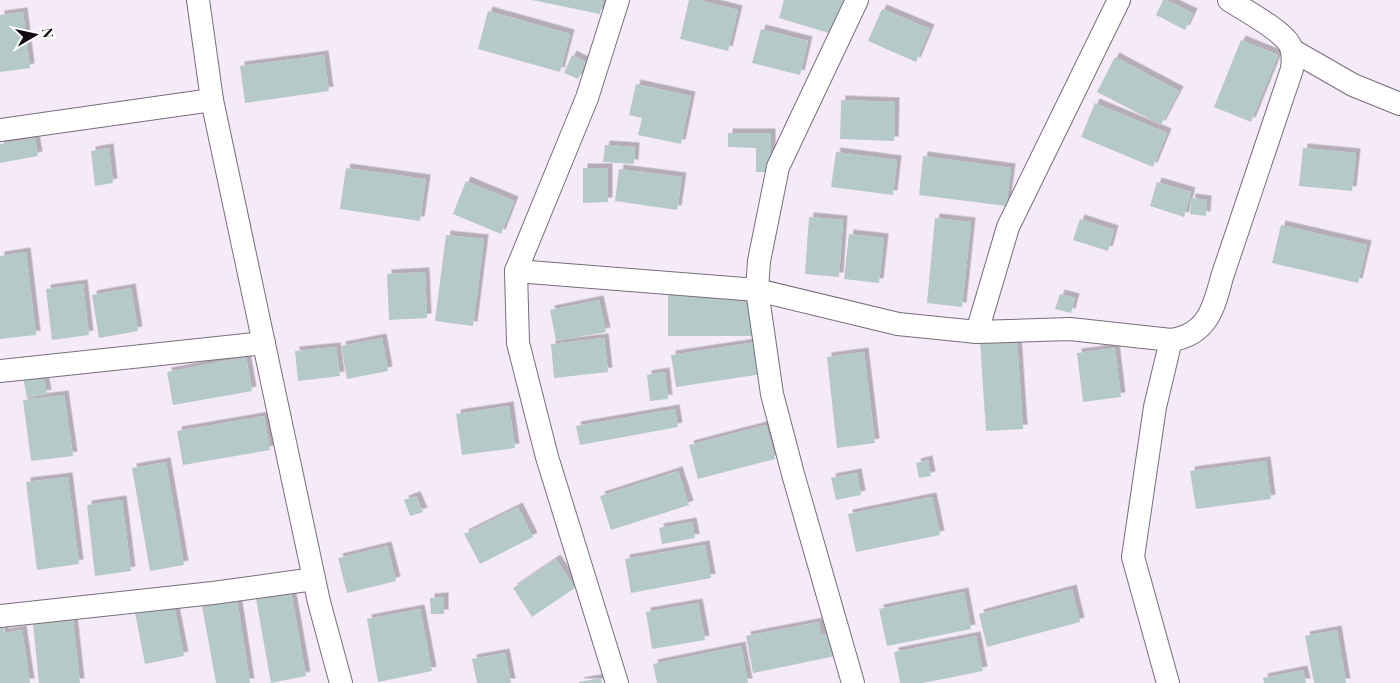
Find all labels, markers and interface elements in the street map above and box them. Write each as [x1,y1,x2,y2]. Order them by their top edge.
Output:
north arrow [10,10,60,60]
text: N [38,26,59,39]

